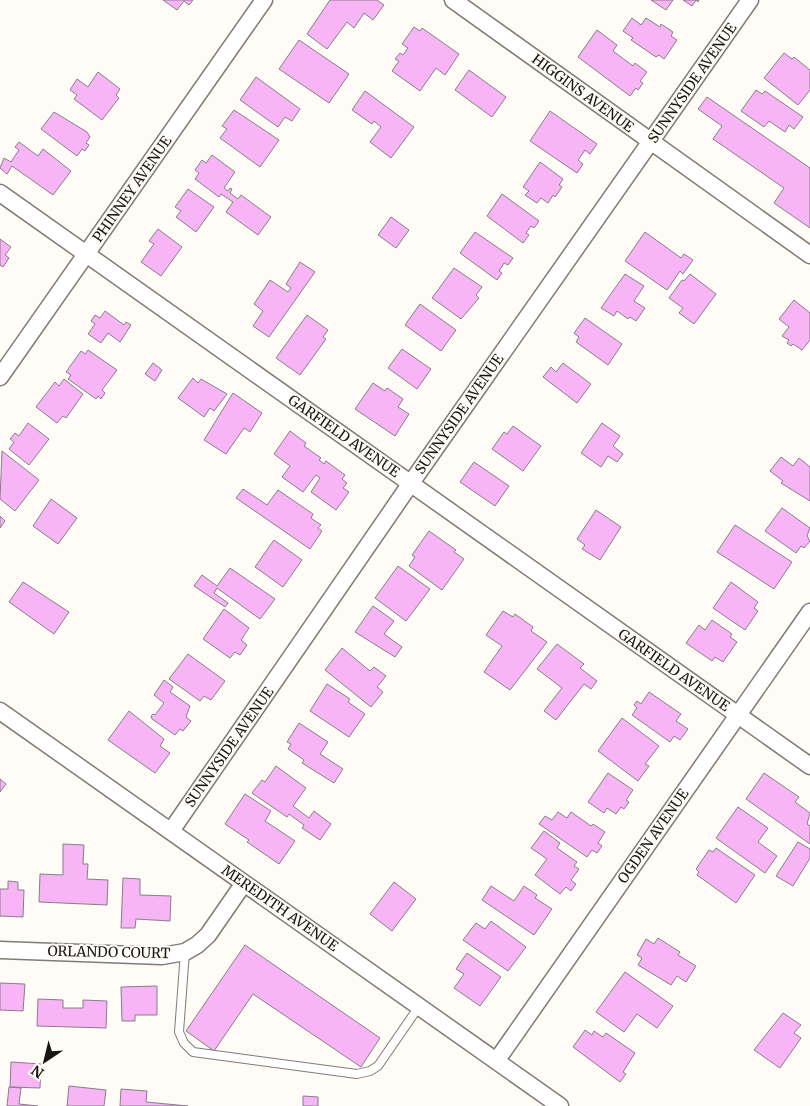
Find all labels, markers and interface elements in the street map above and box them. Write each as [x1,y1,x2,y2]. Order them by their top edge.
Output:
street label: SUNNYSIDE AVENUE [644,19,740,147]
street label: HIGGINS AVENUE [529,50,638,136]
street label: PHINNEY AVENUE [89,132,175,246]
street label: SUNNYSIDE AVENUE [411,350,507,478]
street label: GARFIELD AVENUE [285,391,403,481]
street label: GARFIELD AVENUE [615,625,733,715]
street label: SUNNYSIDE AVENUE [181,683,277,811]
street label: OGDEN AVENUE [614,785,692,887]
street label: MEREDITH AVENUE [218,861,342,955]
street label: ORLANDO COURT [48,942,171,962]
north arrow [20,1036,70,1086]
text: N [28,1061,47,1082]

